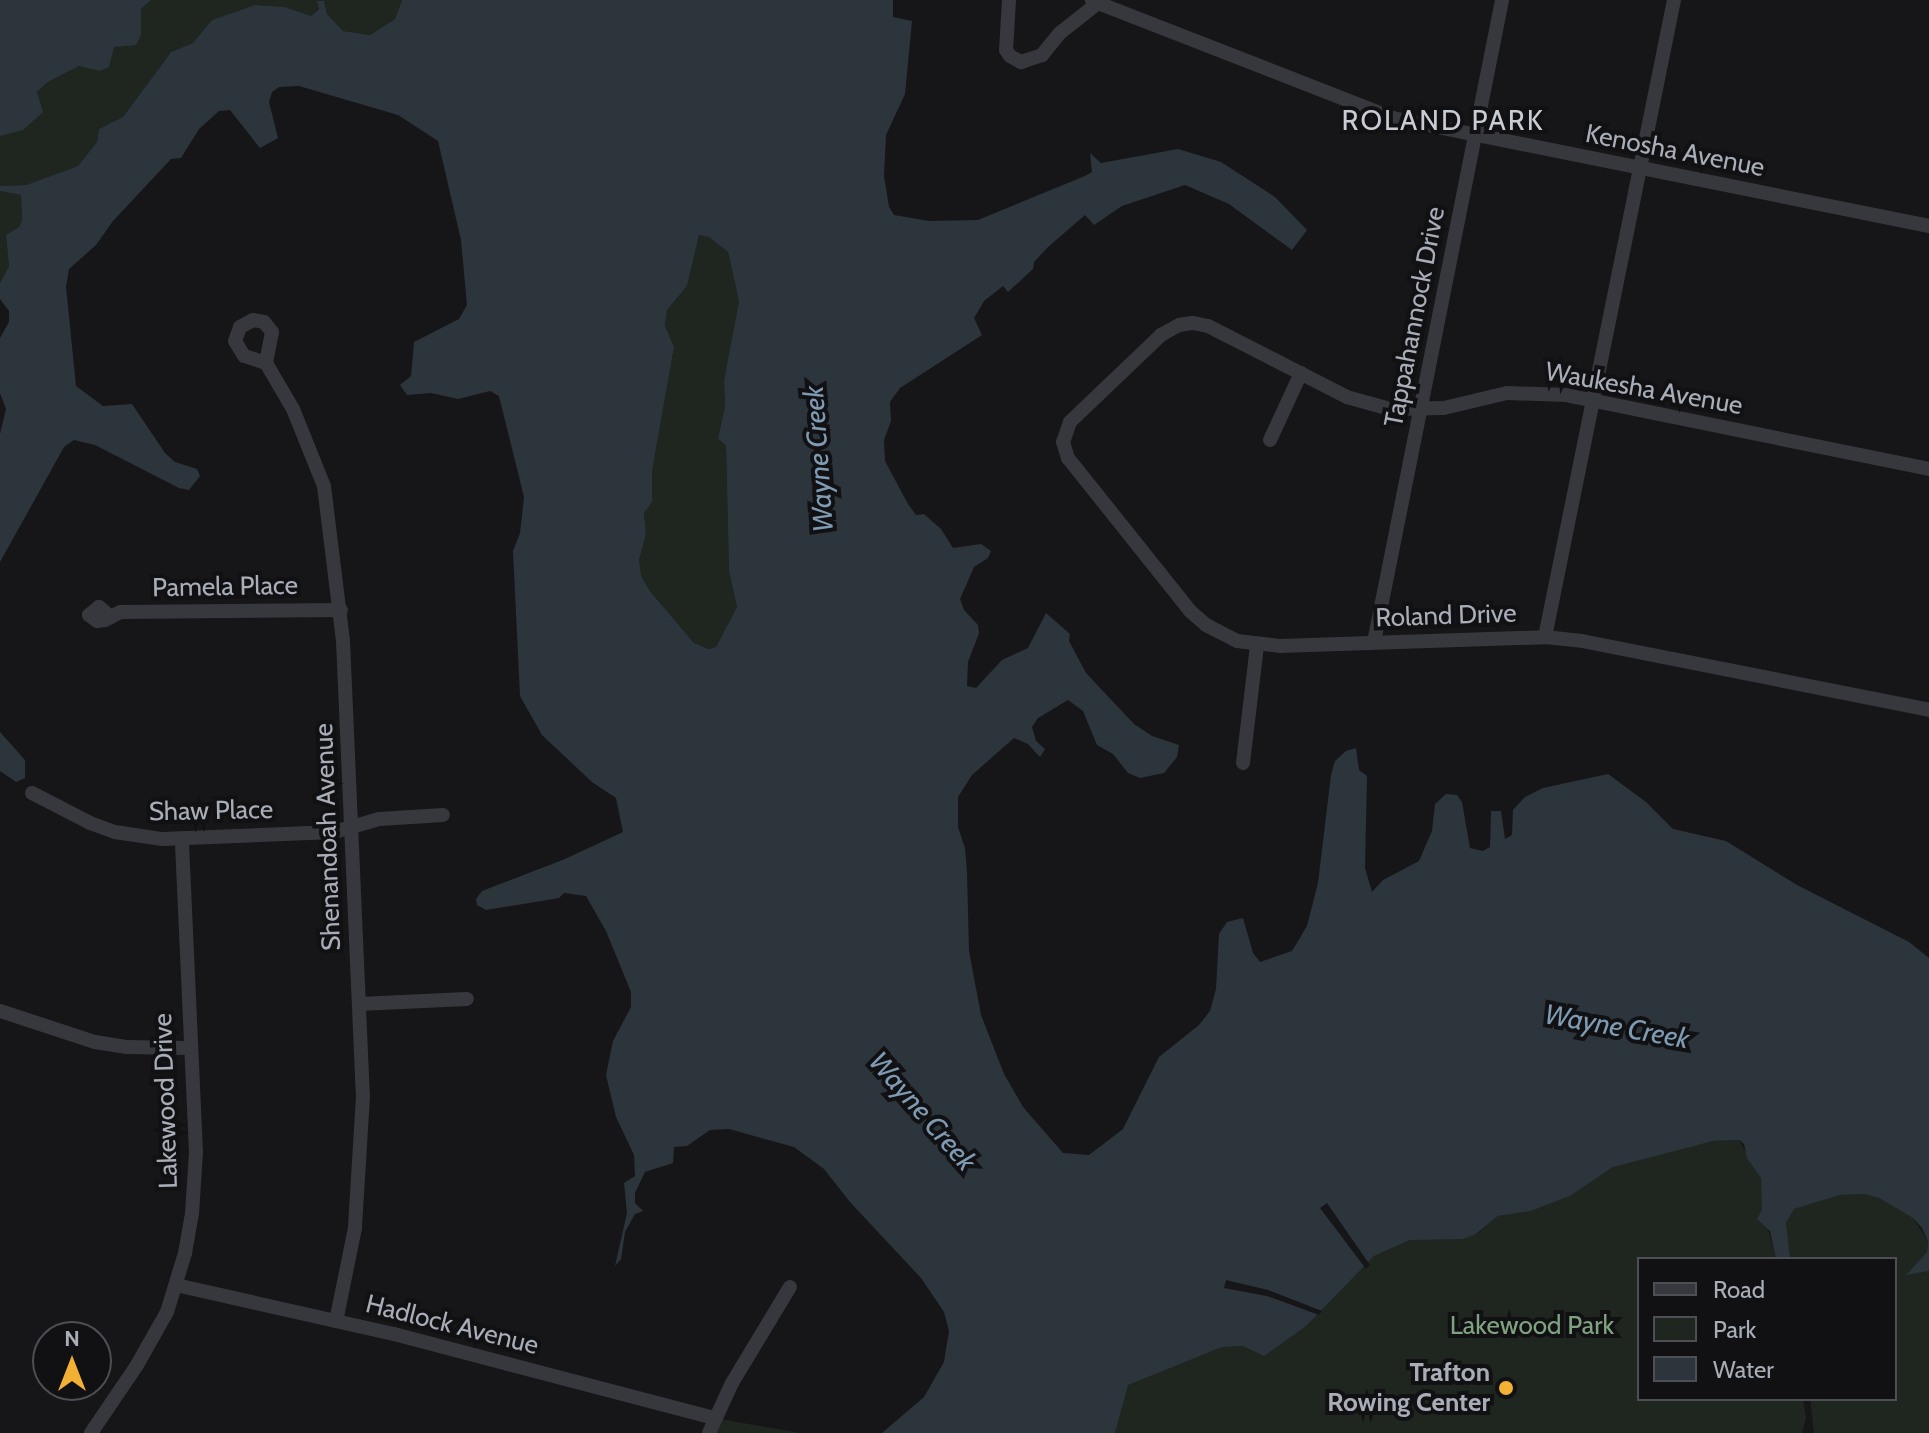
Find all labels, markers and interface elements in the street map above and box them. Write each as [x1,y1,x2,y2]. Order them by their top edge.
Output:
district label: ROLAND PARK [1342,103,1544,137]
street label: Kenosha Avenue [1583,118,1767,184]
street label: Tappahannock Drive [1378,204,1452,430]
street label: Waukesha Avenue [1543,356,1745,422]
water label: Wayne Creek [796,385,840,533]
street label: Pamela Place [152,570,298,604]
street label: Roland Drive [1375,598,1517,634]
street label: Shenandoah Avenue [308,723,348,951]
street label: Shaw Place [149,794,273,828]
water label: Wayne Creek [1542,997,1692,1055]
street label: Lakewood Drive [147,1013,185,1189]
water label: Wayne Creek [862,1045,984,1177]
legend [1637,1257,1897,1401]
text: Road [1713,1275,1765,1304]
street label: Hadlock Avenue [362,1288,542,1362]
park label: Lakewood Park [1450,1310,1614,1342]
text: Park [1713,1315,1756,1344]
north arrow [32,1321,112,1401]
text: N [64,1325,80,1352]
text: Water [1713,1355,1774,1384]
place label: Trafton Rowing Center [1327,1357,1490,1418]
marker: Trafton Rowing Center [1497,1379,1515,1397]

